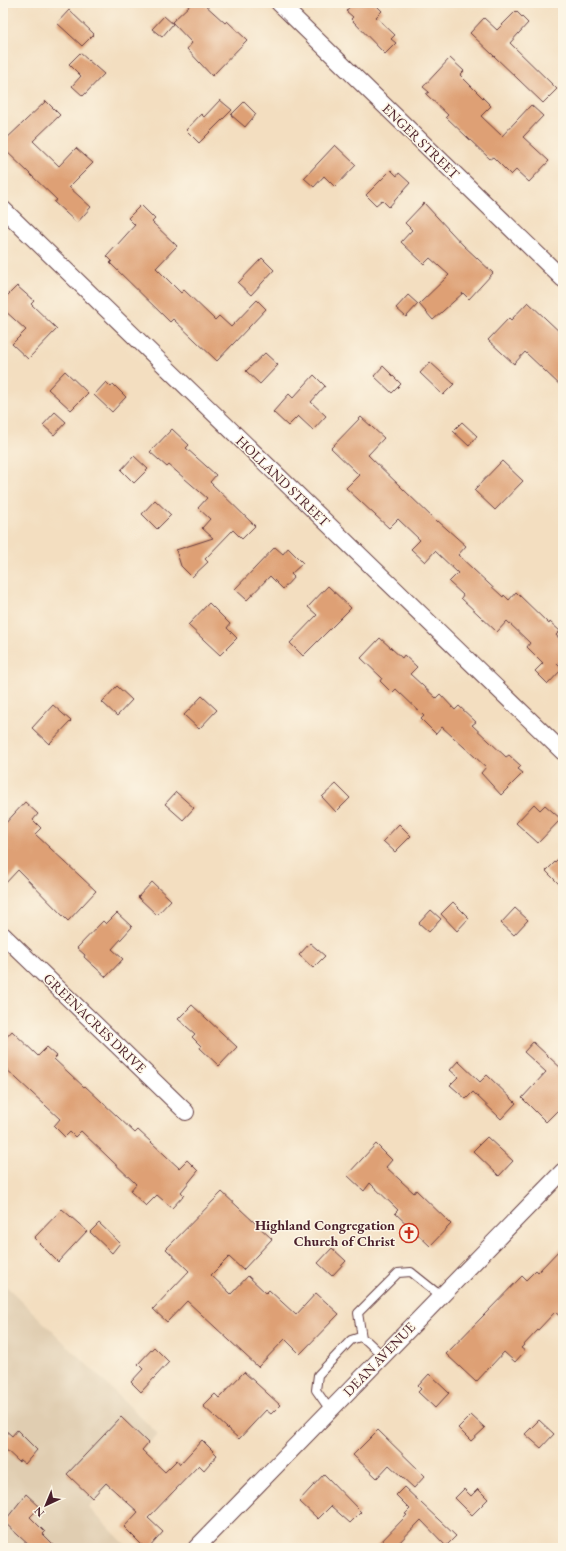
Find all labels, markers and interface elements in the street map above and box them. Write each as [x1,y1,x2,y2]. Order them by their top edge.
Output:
street label: ENGER STREET [378,99,464,183]
street label: HOLLAND STREET [232,432,334,531]
street label: GREENACRES DRIVE [40,969,150,1077]
place label: Highland Congregation Church of Christ [255,1216,396,1250]
church icon: Highland Congregation Church of Christ [398,1222,420,1244]
street label: DEAN AVENUE [339,1318,419,1400]
north arrow [26,1485,66,1525]
text: N [31,1504,47,1520]

